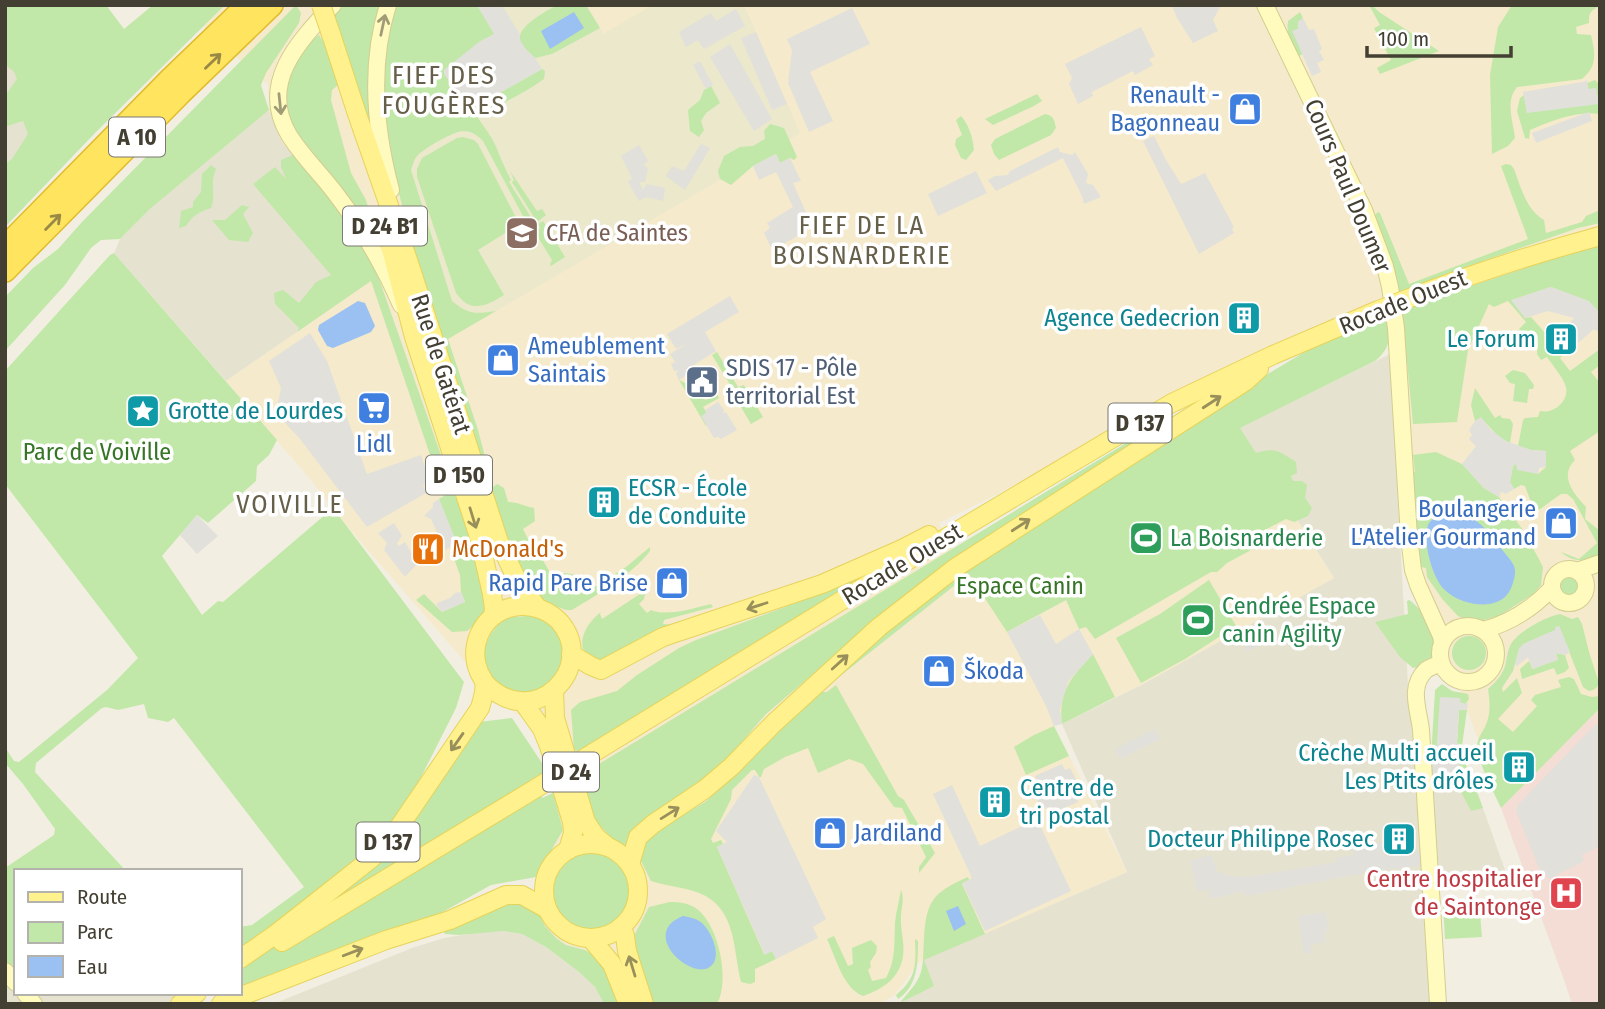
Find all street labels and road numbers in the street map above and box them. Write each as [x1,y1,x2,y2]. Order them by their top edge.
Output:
street label: Cours Paul Doumer [1299,95,1398,278]
road number: A 10 [109,118,165,156]
road number: D 24 B1 [343,206,427,246]
street label: Rocade Ouest [1335,264,1471,340]
street label: Rue de Gatérat [405,290,477,438]
road number: D 137 [1108,404,1172,442]
road number: D 150 [426,456,492,495]
street label: Rocade Ouest [837,517,967,611]
road number: D 24 [543,752,599,792]
road number: D 137 [356,822,420,862]

